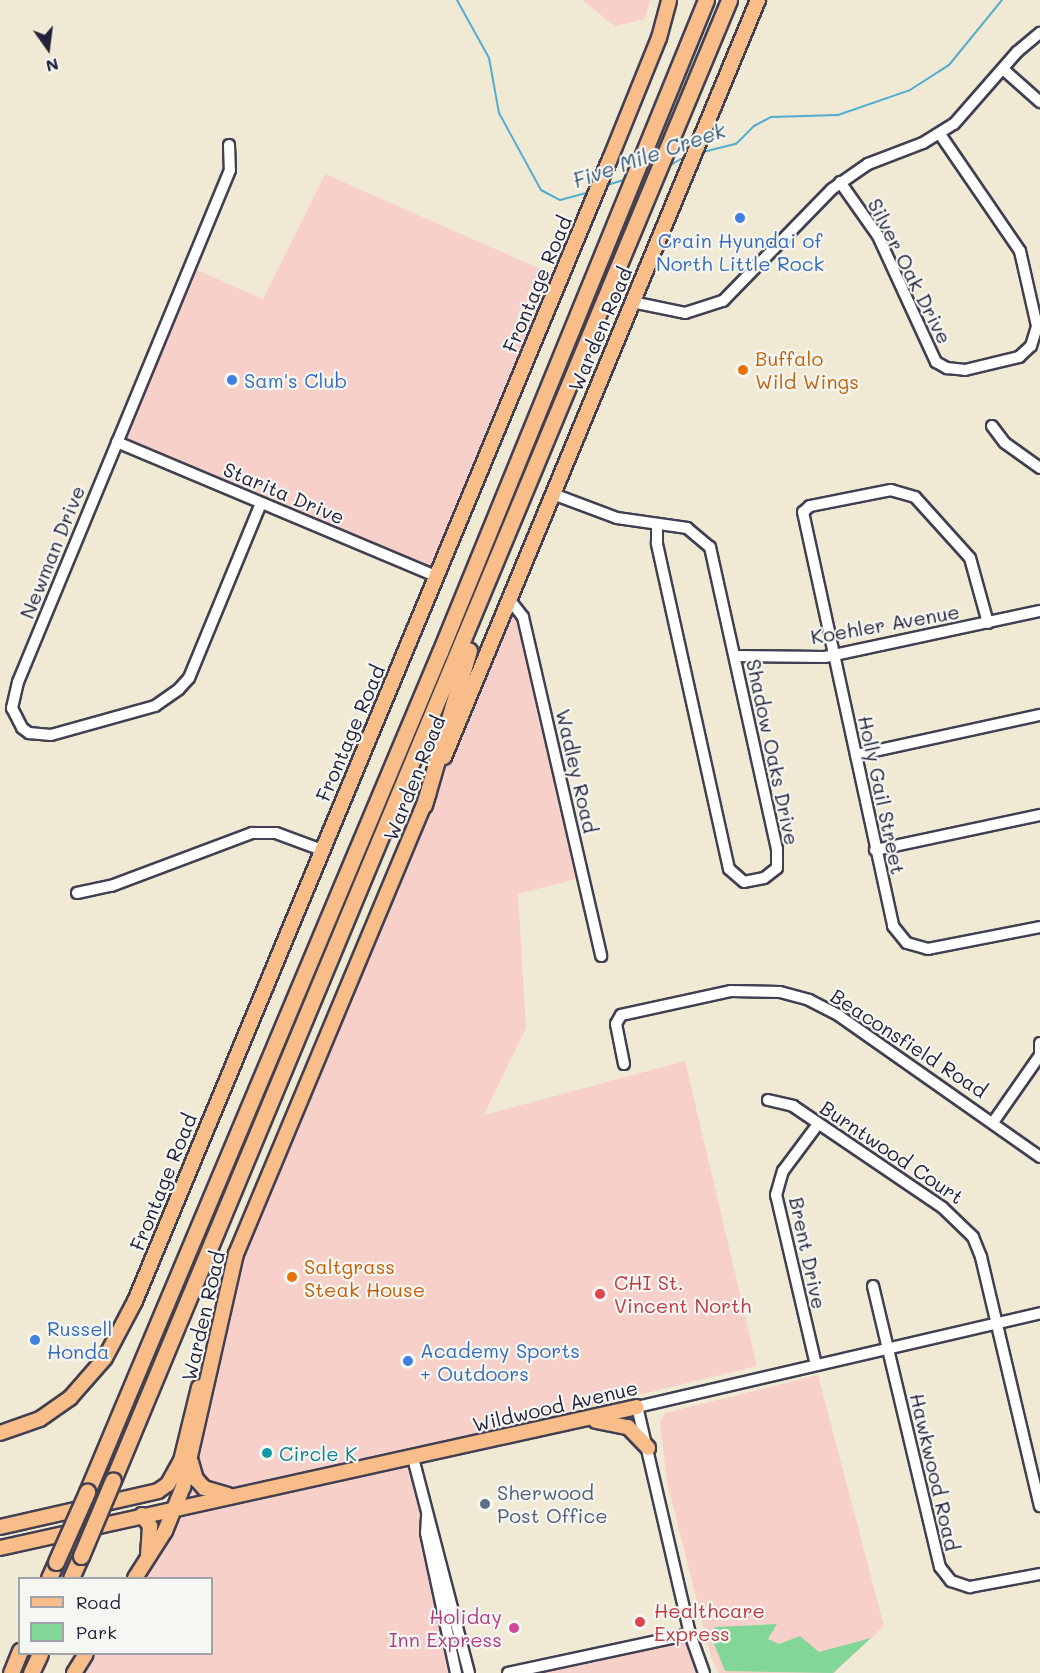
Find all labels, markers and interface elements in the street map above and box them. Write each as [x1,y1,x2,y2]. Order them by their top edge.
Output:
north arrow [18,18,78,78]
text: N [44,54,61,78]
water label: Five Mile Creek [569,117,729,193]
street label: Silver Oak Drive [863,194,957,348]
marker: Crain Hyundai of North Little Rock [733,211,747,225]
street label: Frontage Road [498,212,576,356]
place label: Crain Hyundai of North Little Rock [656,228,824,275]
street label: Warden Road [563,263,637,395]
place label: Buffalo Wild Wings [755,346,859,393]
marker: Buffalo Wild Wings [736,363,750,377]
place label: Sam's Club [244,368,347,392]
marker: Sam's Club [225,373,239,387]
street label: Starita Drive [220,457,348,529]
street label: Newman Drive [14,482,90,622]
street label: Koehler Avenue [809,599,961,649]
street label: Shadow Oaks Drive [742,657,804,847]
street label: Frontage Road [311,661,389,805]
street label: Wadley Road [551,707,603,835]
street label: Warden Road [378,712,450,844]
street label: Holly Gail Street [853,714,911,876]
street label: Beaconsfield Road [826,983,992,1103]
street label: Burntwood Court [816,1095,968,1209]
street label: Frontage Road [125,1110,201,1254]
street label: Brent Drive [784,1195,832,1311]
street label: Warden Road [176,1249,230,1383]
place label: Saltgrass Steak House [304,1254,425,1301]
marker: Saltgrass Steak House [285,1270,299,1284]
place label: CHI St. Vincent North [614,1270,751,1317]
marker: CHI St. Vincent North [591,1285,609,1303]
place label: Russell Honda [47,1316,113,1363]
marker: Russell Honda [28,1333,42,1347]
place label: Academy Sports + Outdoors [420,1338,580,1385]
marker: Academy Sports + Outdoors [401,1354,415,1368]
street label: Wildwood Avenue [470,1375,640,1437]
street label: Hawkwood Road [905,1391,965,1553]
place label: Circle K [279,1441,357,1465]
marker: Circle K [260,1446,274,1460]
place label: Sherwood Post Office [497,1480,608,1527]
marker: Sherwood Post Office [478,1497,492,1511]
legend [18,1577,213,1655]
text: Road [76,1590,121,1614]
place label: Healthcare Express [654,1598,765,1645]
place label: Holiday Inn Express [389,1604,502,1651]
marker: Healthcare Express [631,1613,649,1631]
text: Park [76,1620,117,1644]
marker: Holiday Inn Express [507,1621,521,1635]

